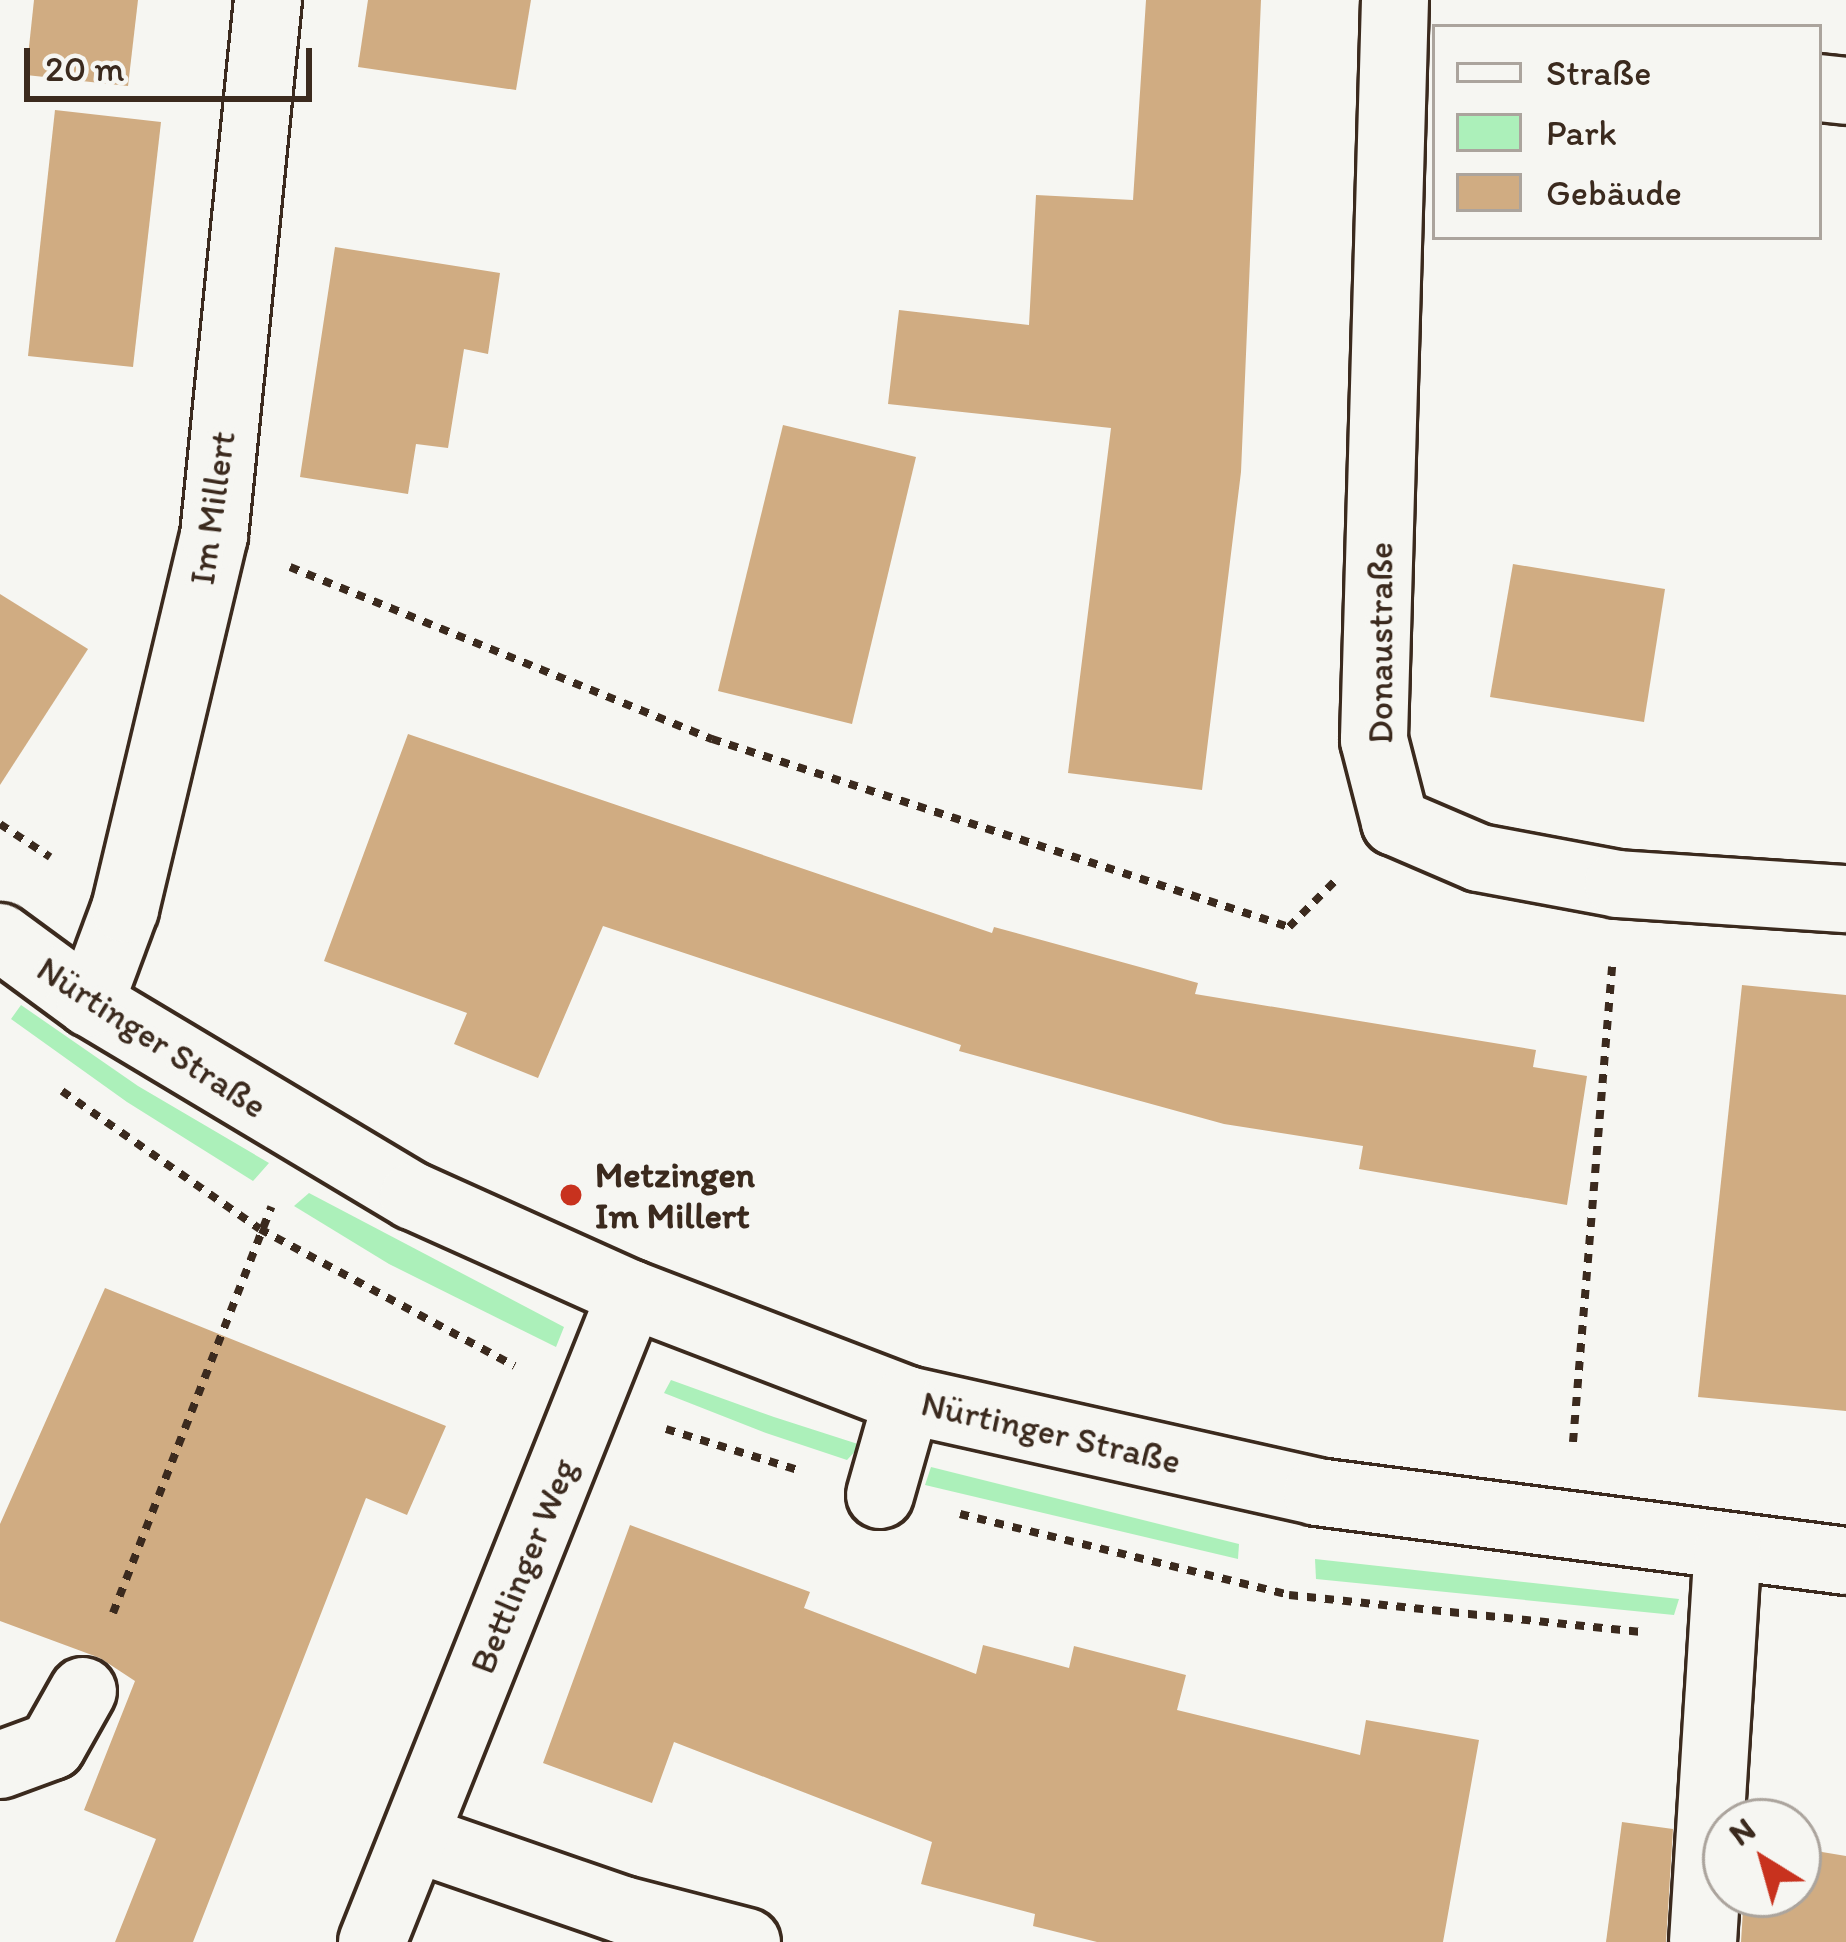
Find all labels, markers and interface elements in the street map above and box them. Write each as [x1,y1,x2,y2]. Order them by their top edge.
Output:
scale bar [30,24,318,98]
legend [1432,24,1822,240]
text: 20 m [45,47,125,90]
text: Straße [1546,51,1651,94]
text: Park [1546,111,1617,154]
text: Gebäude [1546,171,1682,214]
street label: Im Millert [180,428,244,588]
street label: Donaustraße [1358,542,1402,744]
street label: Nürtinger Straße [29,947,275,1127]
place label: Metzingen Im Millert [595,1152,755,1237]
marker: Metzingen Im Millert [558,1182,584,1208]
street label: Nürtinger Straße [917,1381,1185,1483]
street label: Bettlinger Weg [460,1452,586,1680]
north arrow [1702,1798,1822,1918]
text: N [1721,1809,1762,1854]

